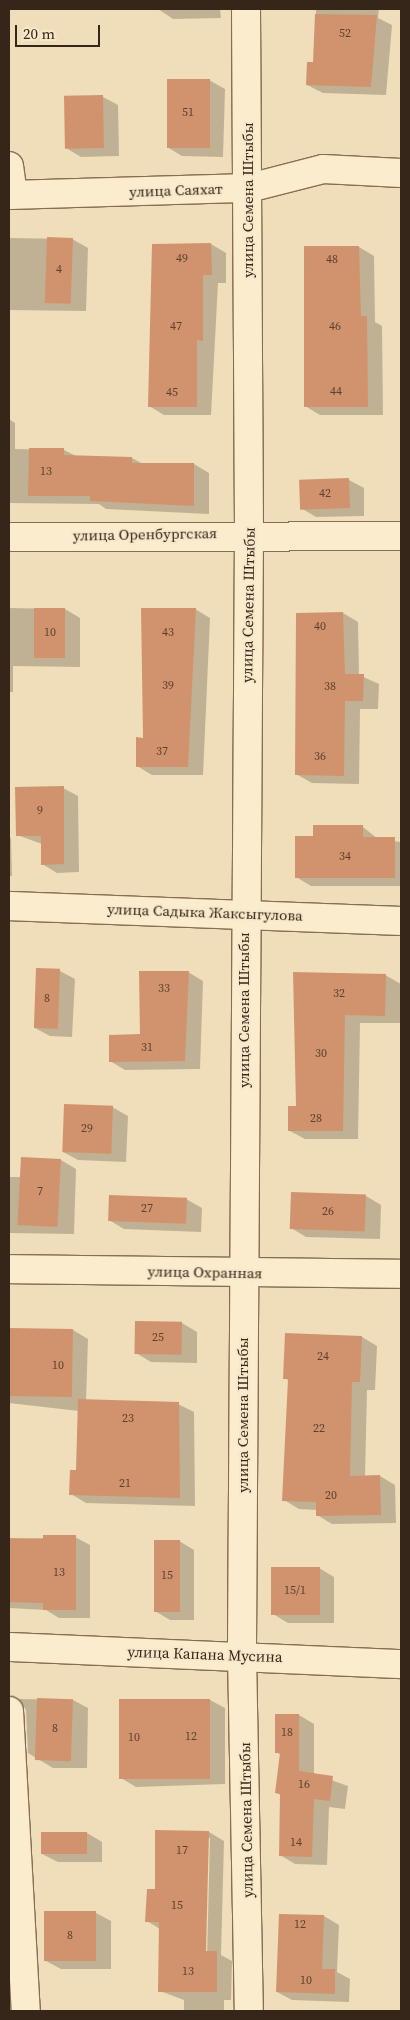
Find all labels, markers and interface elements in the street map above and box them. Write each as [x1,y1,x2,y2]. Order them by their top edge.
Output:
scale bar [18,15,102,47]
text: 20 m [23,23,55,44]
house number: 52 [339,27,351,41]
house number: 51 [182,106,194,120]
street label: улица Семена Штыбы [239,122,257,278]
street label: улица Саяхат [129,179,223,201]
house number: 49 [176,252,188,266]
house number: 48 [326,253,338,267]
house number: 4 [56,263,62,277]
house number: 47 [170,320,182,334]
house number: 46 [329,320,341,334]
house number: 44 [330,385,342,399]
house number: 45 [166,386,178,400]
house number: 13 [40,465,52,479]
house number: 42 [319,487,331,501]
street label: улица Оренбургская [73,524,217,544]
street label: улица Семена Штыбы [238,527,258,683]
house number: 40 [314,620,326,634]
house number: 10 [44,626,56,640]
house number: 43 [162,626,174,640]
house number: 39 [162,679,174,693]
house number: 38 [324,680,336,694]
house number: 37 [156,745,168,759]
house number: 36 [314,750,326,764]
house number: 9 [37,804,43,818]
house number: 34 [339,850,351,864]
street label: улица Садыка Жаксыгулова [107,900,303,924]
street label: улица Семена Штыбы [235,932,253,1088]
house number: 33 [158,982,170,996]
house number: 32 [333,987,345,1001]
house number: 8 [44,992,50,1006]
house number: 31 [141,1041,153,1055]
house number: 30 [315,1047,327,1061]
house number: 28 [310,1112,322,1126]
house number: 29 [81,1122,93,1136]
house number: 7 [37,1185,43,1199]
house number: 27 [141,1202,153,1216]
house number: 26 [322,1205,334,1219]
street label: улица Охранная [147,1262,263,1282]
house number: 25 [152,1331,164,1345]
street label: улица Семена Штыбы [234,1337,252,1493]
house number: 24 [317,1350,329,1364]
house number: 10 [52,1359,64,1373]
house number: 23 [122,1412,134,1426]
house number: 22 [313,1422,325,1436]
house number: 21 [119,1477,131,1491]
house number: 20 [325,1489,337,1503]
house number: 13 [53,1566,65,1580]
house number: 15 [161,1569,173,1583]
house number: 15/1 [284,1584,306,1598]
street label: улица Капана Мусина [127,1642,283,1666]
house number: 8 [52,1722,58,1736]
house number: 18 [281,1726,293,1740]
house number: 12 [185,1730,197,1744]
house number: 10 [128,1731,140,1745]
street label: улица Семена Штыбы [236,1742,256,1898]
house number: 16 [298,1778,310,1792]
house number: 14 [290,1836,302,1850]
house number: 17 [176,1844,188,1858]
house number: 15 [171,1899,183,1913]
house number: 12 [294,1918,306,1932]
house number: 8 [67,1929,73,1943]
house number: 13 [182,1965,194,1979]
house number: 10 [300,1974,312,1988]

